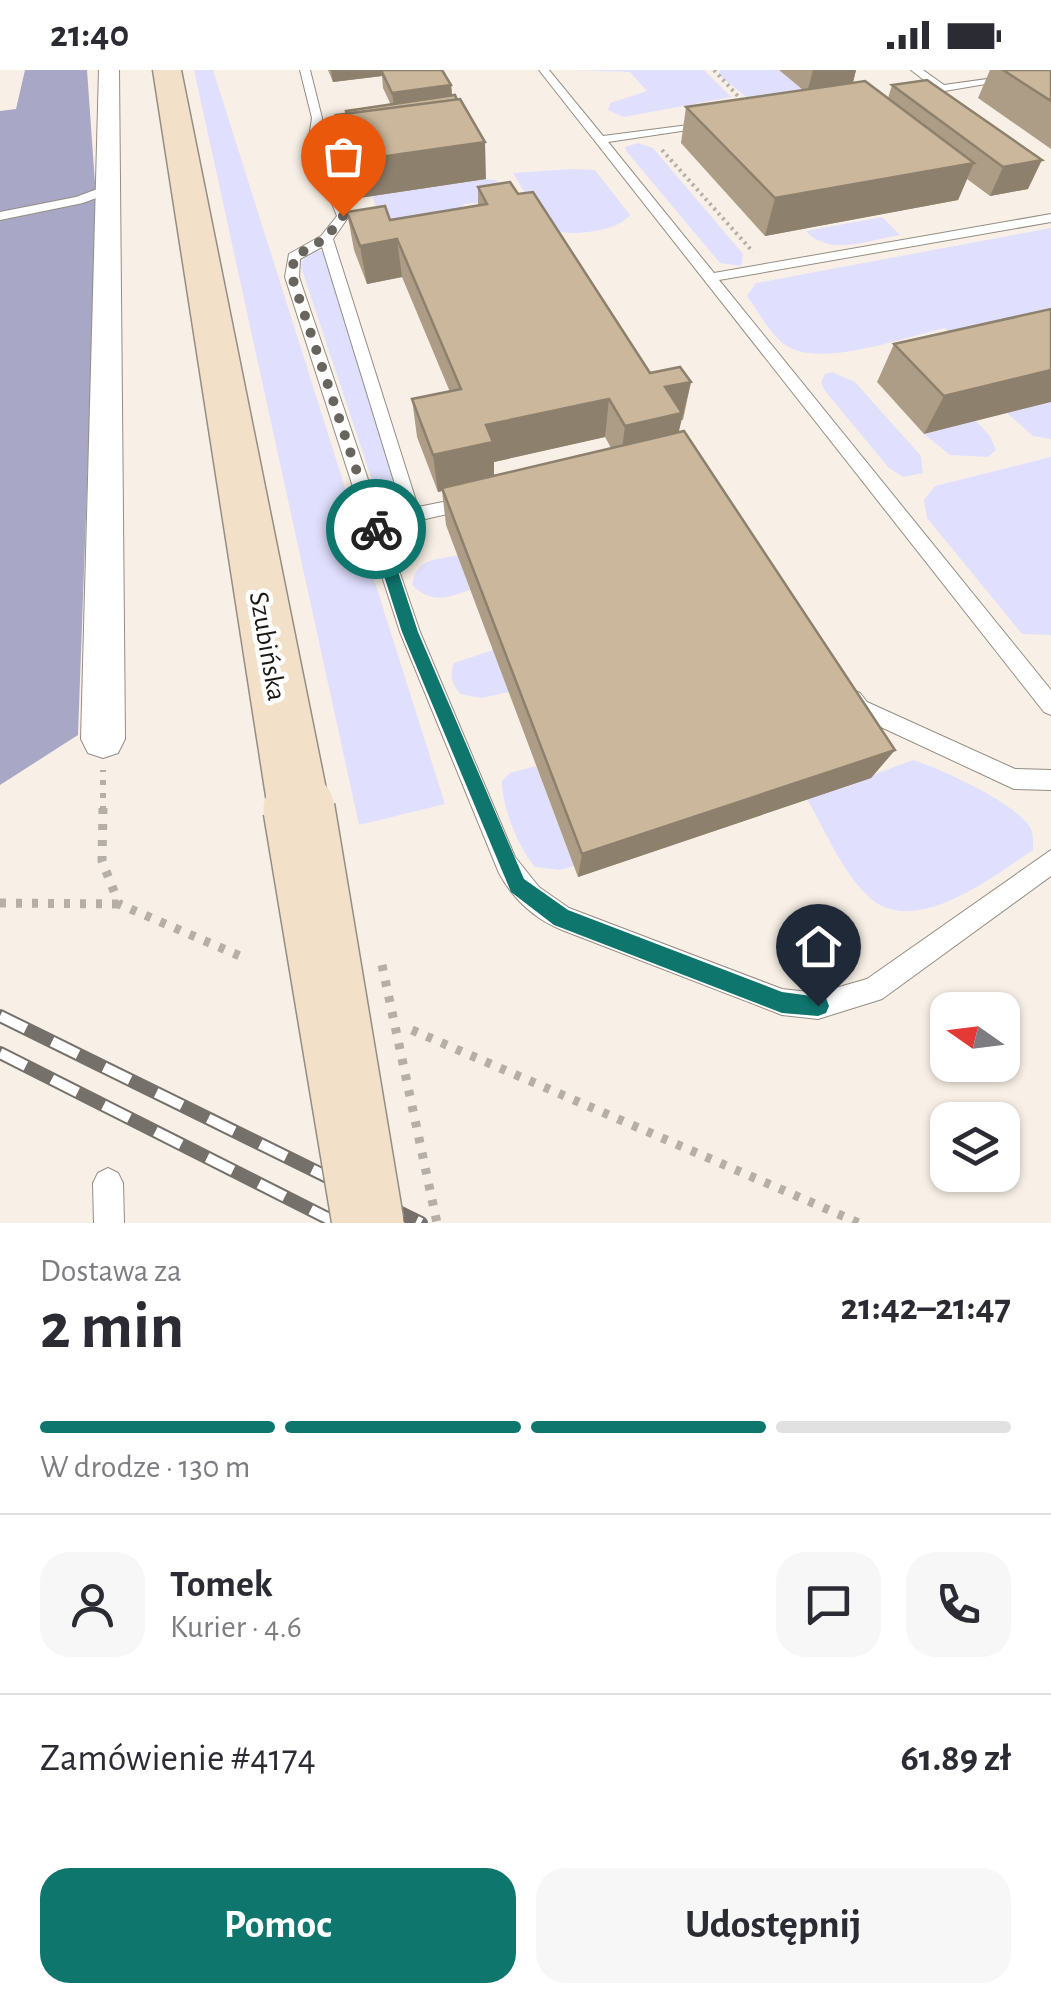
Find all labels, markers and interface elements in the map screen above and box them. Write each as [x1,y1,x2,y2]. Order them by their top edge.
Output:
text: 21:40 [50,16,129,54]
pin [301,114,386,217]
icon: bag [316,129,371,184]
courier [326,479,426,579]
icon: bike [349,502,404,557]
street label: Szubińska [244,590,290,703]
pin [776,904,861,1007]
icon: home [791,919,846,974]
north arrow [930,992,1020,1082]
map controls [930,992,1020,1192]
button: layers [930,1102,1020,1192]
text: Dostawa za [40,1255,182,1287]
text: 21:42–21:47 [840,1289,1011,1327]
text: 2 min [40,1295,184,1360]
text: W drodze · 130 m [40,1451,250,1483]
button: person [40,1552,145,1657]
button: chat [776,1552,881,1657]
button: phone [906,1552,1011,1657]
text: Tomek [170,1566,273,1604]
text: Kurier · 4.6 [170,1611,302,1643]
text: Zamówienie #4174 [40,1740,316,1778]
text: 61.89 zł [900,1740,1011,1778]
button: Pomoc [40,1868,516,1983]
button: Udostępnij [536,1868,1011,1983]

